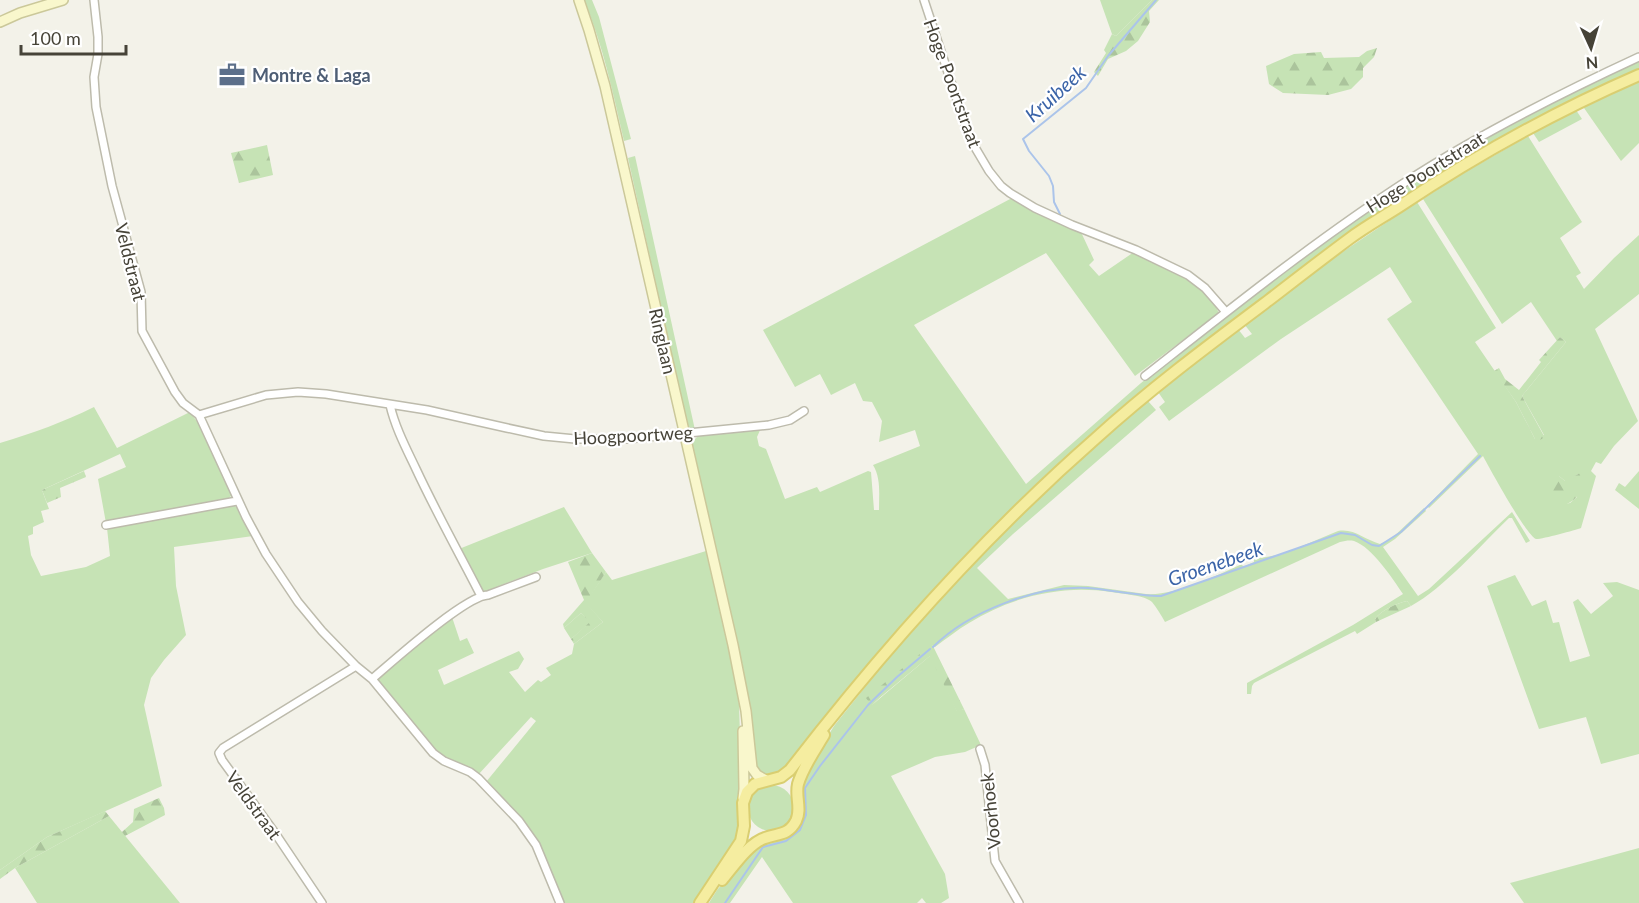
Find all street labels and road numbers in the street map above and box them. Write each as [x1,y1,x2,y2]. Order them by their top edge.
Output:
street label: Hoge Poortstraat [919,16,987,151]
street label: Hoge Poortstraat [1362,126,1489,217]
street label: Veldstraat [111,221,151,304]
street label: Ringlaan [645,306,681,376]
street label: Hoogpoortweg [573,421,693,449]
street label: Veldstraat [222,766,287,844]
street label: Voorhoek [975,771,1005,850]

